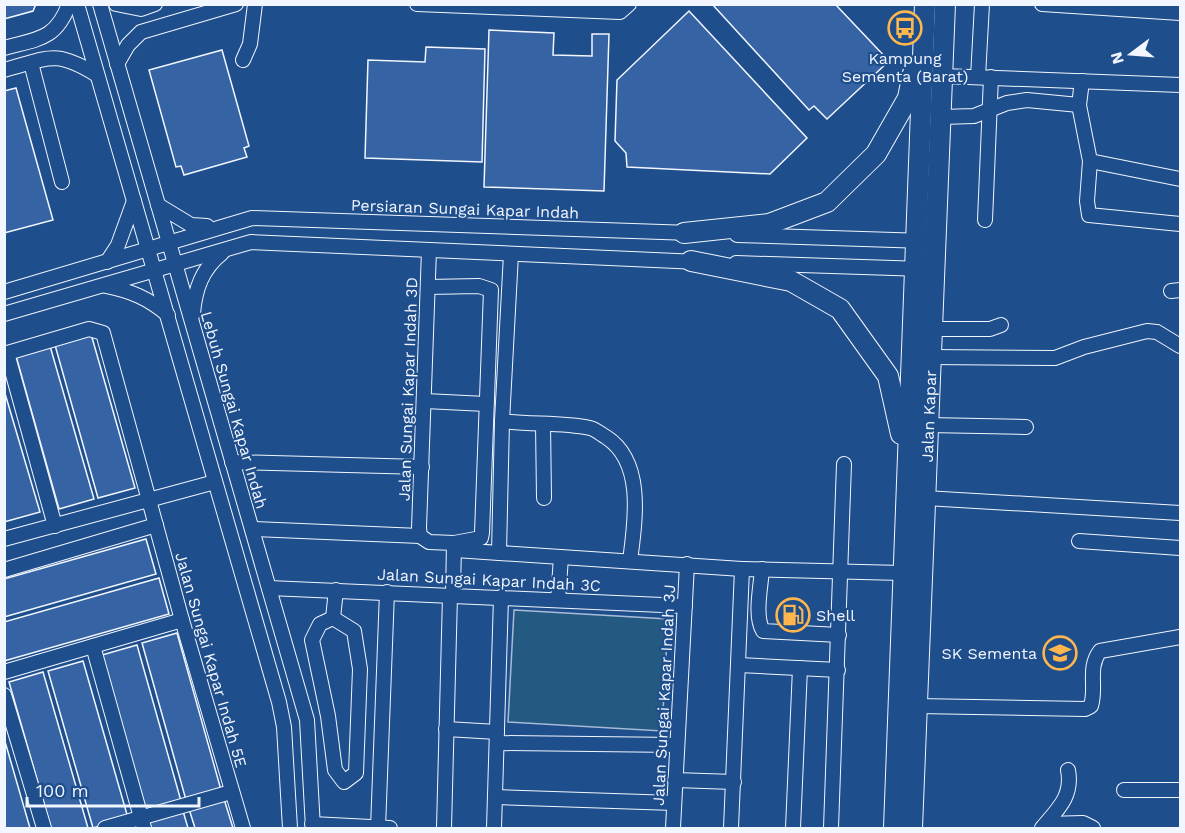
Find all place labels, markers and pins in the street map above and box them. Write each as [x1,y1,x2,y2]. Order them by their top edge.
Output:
bus stop icon: Kampung Sementa (Barat) [887,10,923,46]
place label: Kampung Sementa (Barat) [842,49,968,86]
fuel station icon: Shell [775,597,811,633]
place label: Shell [816,606,855,625]
school or university icon: SK Sementa [1042,635,1078,671]
place label: SK Sementa [941,644,1037,663]

